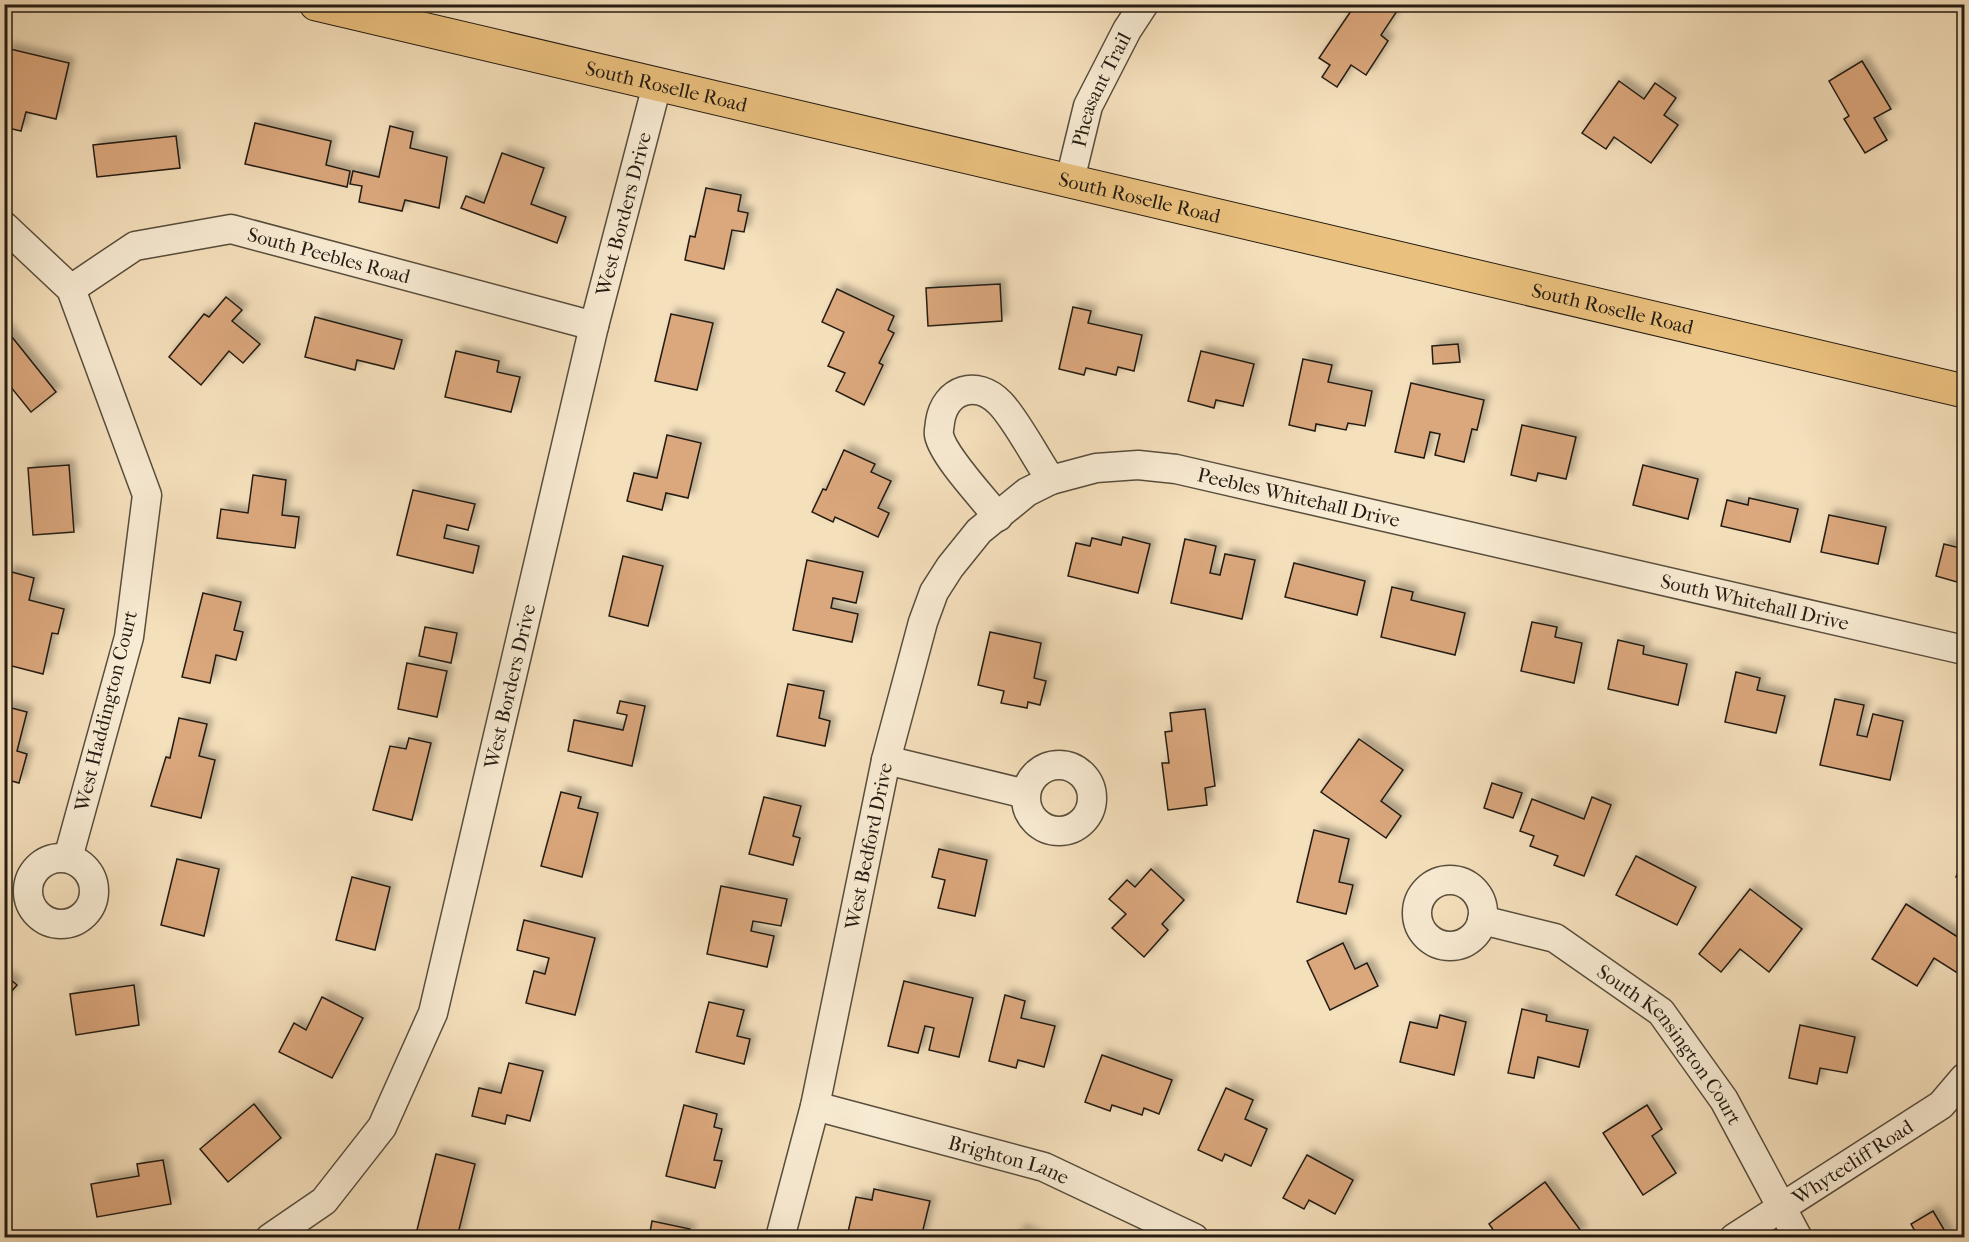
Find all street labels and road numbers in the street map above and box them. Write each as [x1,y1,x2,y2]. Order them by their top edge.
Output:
street label: Pheasant Trail [1067,28,1136,149]
street label: South Roselle Road [583,56,751,117]
street label: West Borders Drive [591,129,656,299]
street label: South Roselle Road [1056,167,1224,228]
street label: South Peebles Road [245,222,414,288]
street label: South Roselle Road [1530,278,1697,339]
street label: Peebles Whitehall Drive [1195,463,1402,532]
street label: South Whitehall Drive [1658,569,1851,635]
street label: West Borders Drive [479,602,540,772]
street label: West Haddington Court [70,608,142,815]
street label: West Bedford Drive [840,761,897,932]
street label: South Kensington Court [1593,960,1746,1128]
street label: Whytecliff Road [1787,1114,1918,1209]
street label: Brighton Lane [946,1131,1073,1189]

